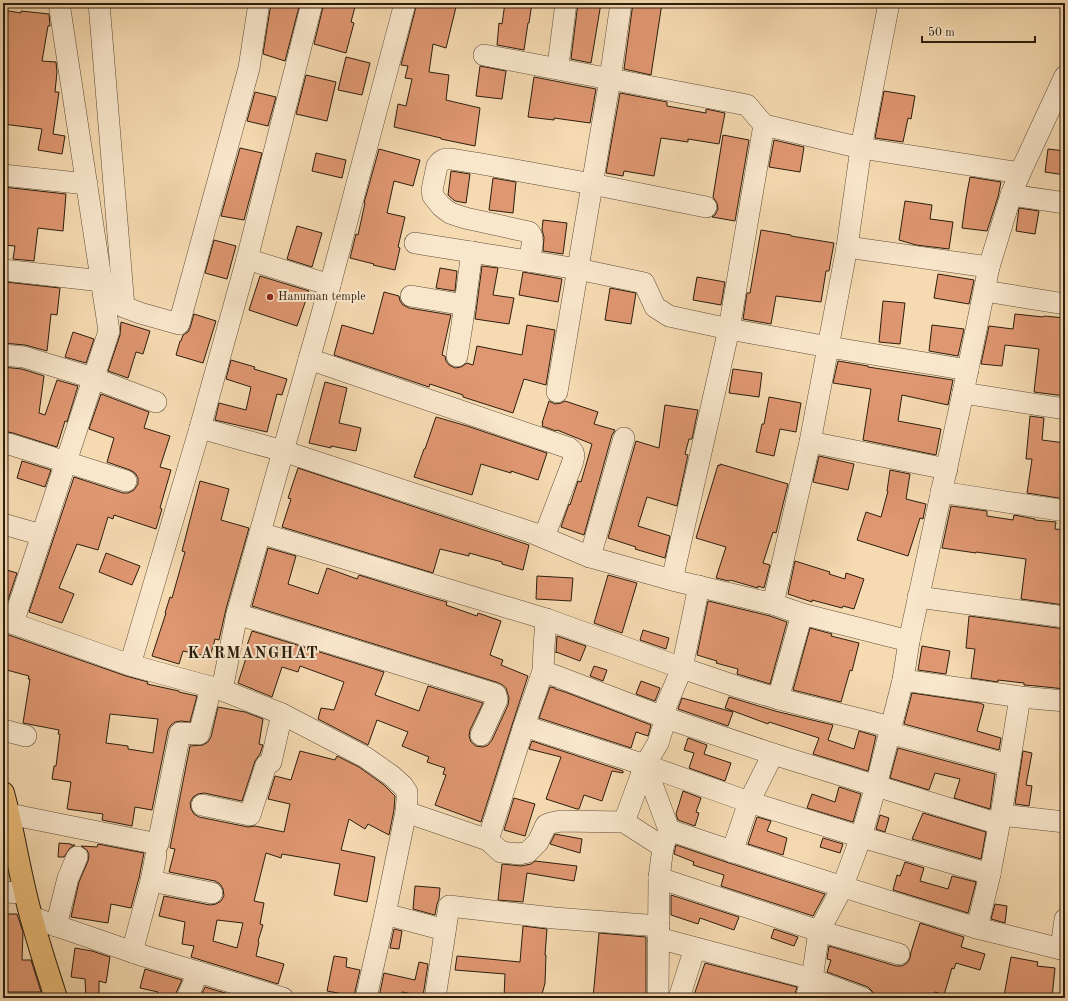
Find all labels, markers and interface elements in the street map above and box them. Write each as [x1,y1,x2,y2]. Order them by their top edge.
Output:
scale bar [922,18,1035,44]
text: 50 m [928,26,955,39]
place label: Hanuman temple [278,291,366,303]
marker: Hanuman temple [265,292,275,302]
district label: KARMANGHAT [187,646,319,662]

